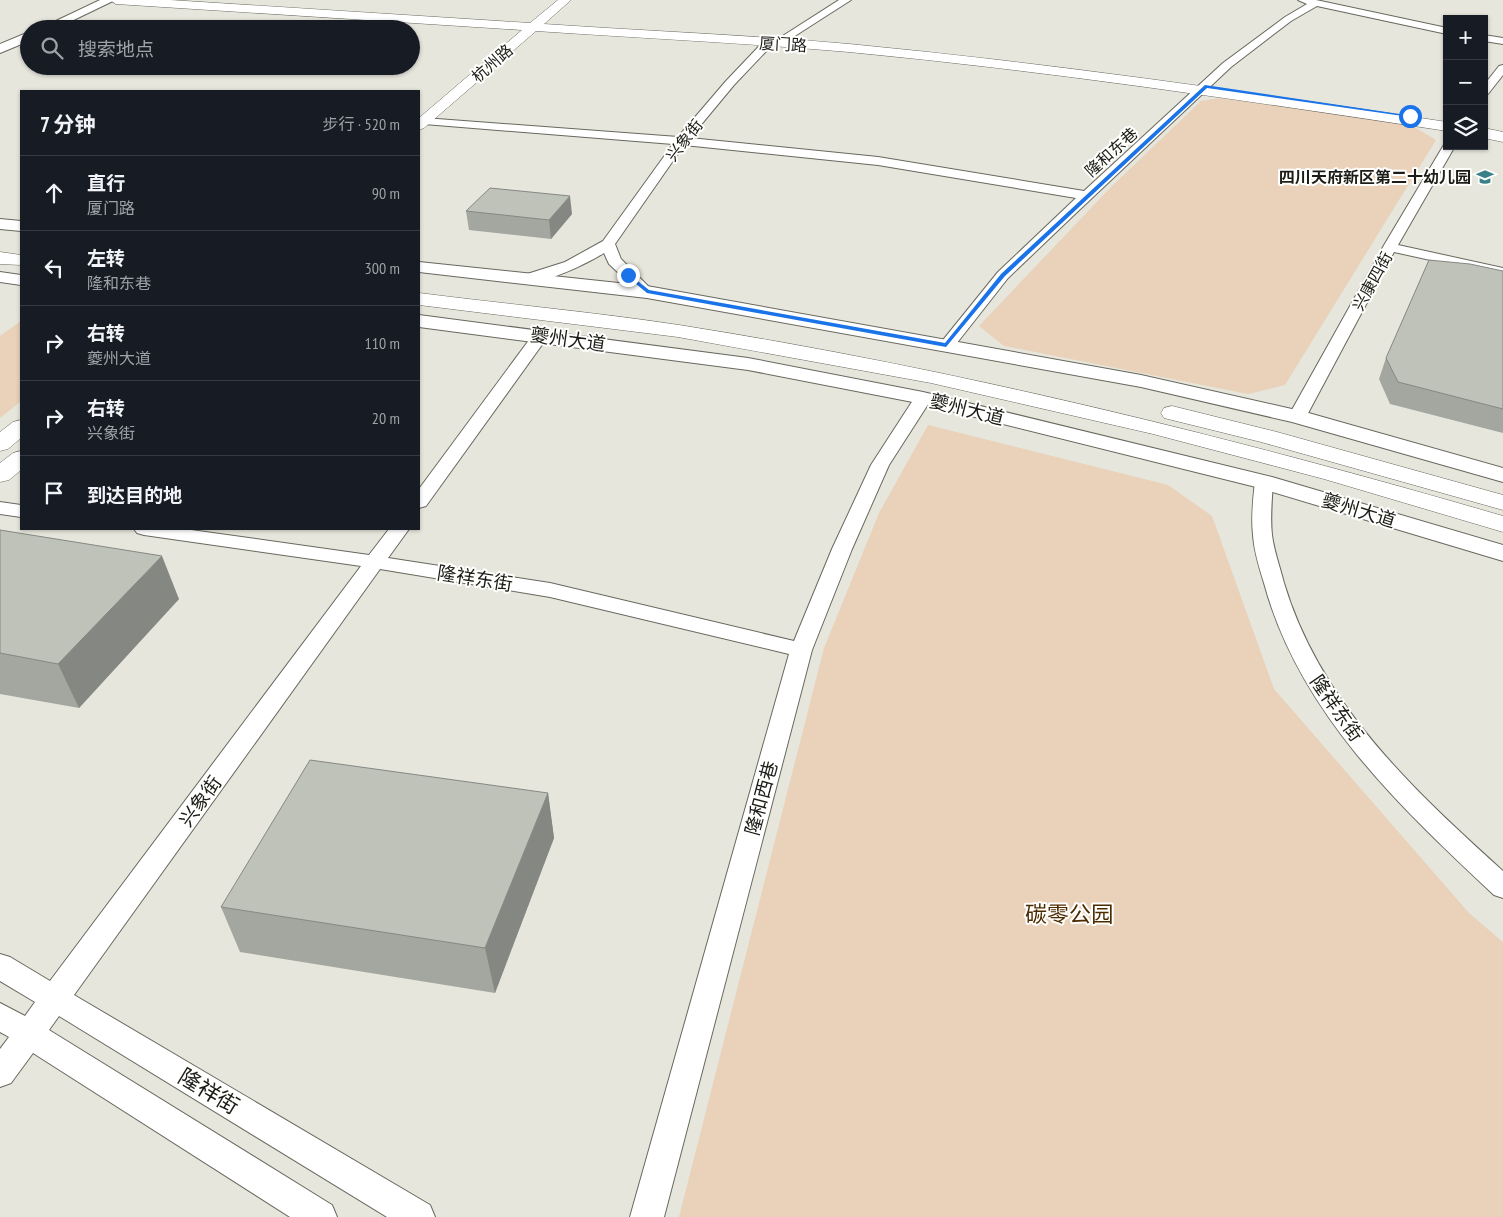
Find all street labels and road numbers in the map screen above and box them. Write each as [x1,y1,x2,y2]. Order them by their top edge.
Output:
street label: 厦门路 [759,33,807,55]
street label: 杭州路 [467,40,517,86]
street label: 兴象街 [661,115,707,165]
street label: 隆和东巷 [1081,123,1141,181]
street label: 兴康四街 [1348,248,1396,314]
street label: 夔州大道 [529,322,607,356]
street label: 夔州大道 [927,388,1007,430]
street label: 夔州大道 [1319,487,1399,533]
street label: 隆祥东街 [436,560,514,596]
street label: 隆祥东街 [1305,670,1369,746]
street label: 隆和西巷 [740,758,782,838]
street label: 兴象街 [174,771,226,831]
street label: 隆祥街 [173,1062,245,1120]

